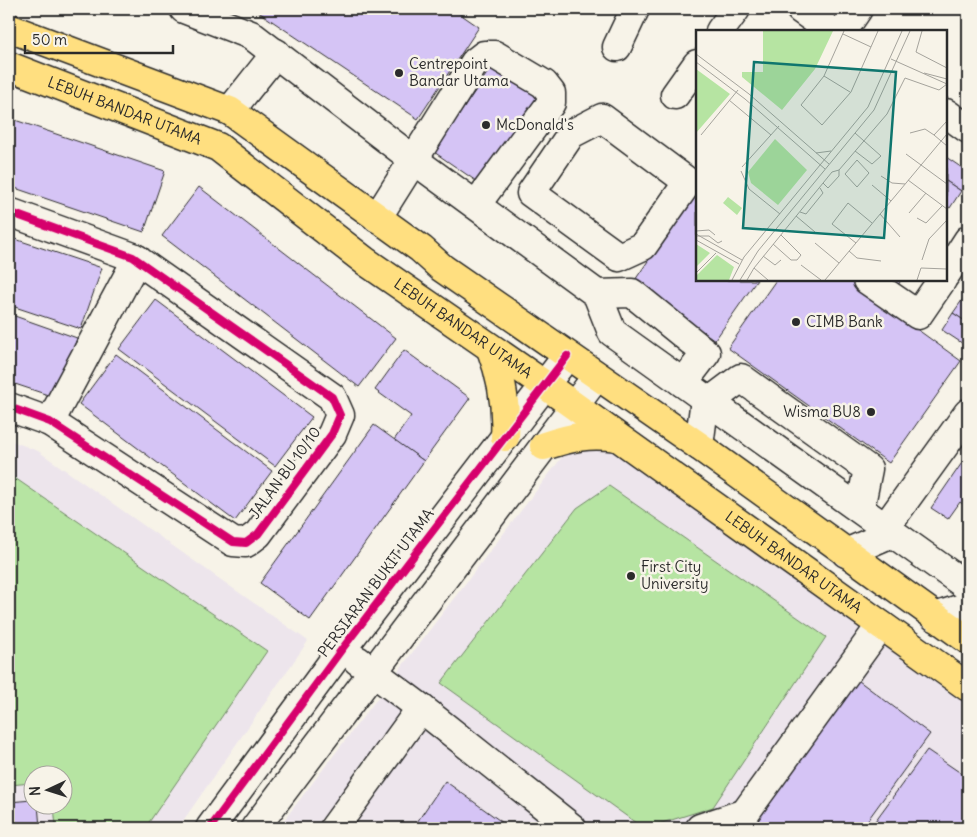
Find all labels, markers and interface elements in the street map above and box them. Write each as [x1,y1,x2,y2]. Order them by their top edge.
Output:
scale bar [25,22,172,54]
text: 50 m [32,30,67,49]
inset map [696,30,947,281]
place label: Centrepoint Bandar Utama [409,54,509,90]
marker: Centrepoint Bandar Utama [393,67,405,79]
street label: LEBUH BANDAR UTAMA [45,72,205,149]
place label: McDonald's [496,115,574,134]
marker: McDonald's [480,119,492,131]
street label: LEBUH BANDAR UTAMA [390,274,536,382]
place label: CIMB Bank [806,312,883,331]
marker: CIMB Bank [790,316,802,328]
place label: Wisma BU8 [783,402,861,421]
marker: Wisma BU8 [865,406,877,418]
street label: JALAN BU 10/10 [245,423,325,523]
street label: PERSIARAN BUKIT UTAMA [313,504,438,661]
street label: LEBUH BANDAR UTAMA [722,507,866,617]
place label: First City University [641,557,708,593]
marker: First City University [625,570,637,582]
north arrow [22,764,72,814]
text: N [26,785,44,796]

